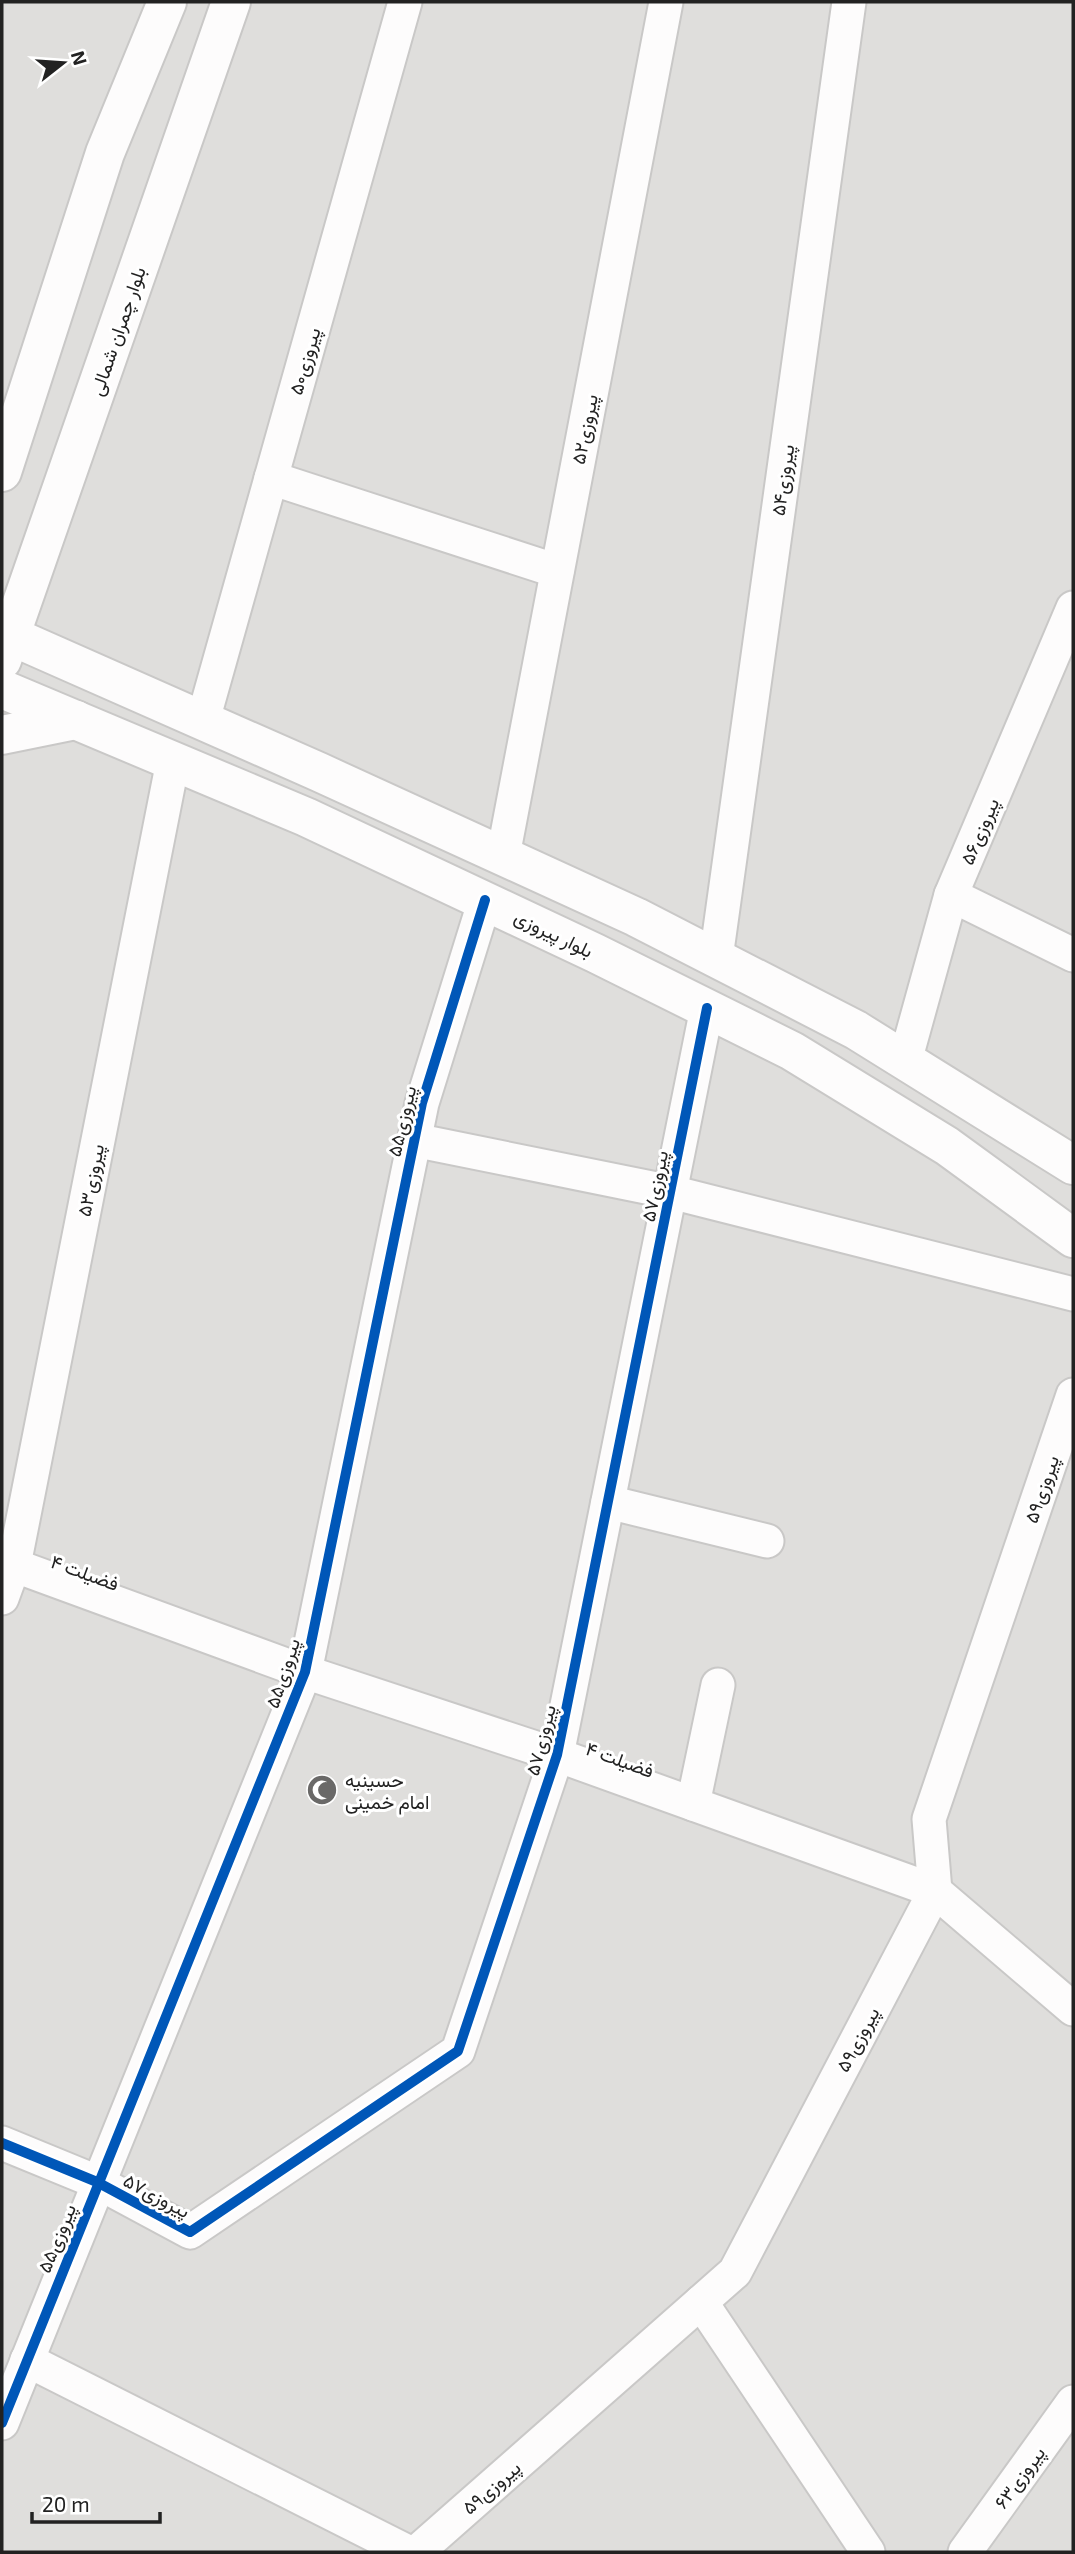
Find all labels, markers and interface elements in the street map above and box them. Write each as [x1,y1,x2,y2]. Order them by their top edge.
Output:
north arrow [28,28,98,98]
text: N [67,48,93,68]
street label: بلوار چمران شمالی [84,263,153,400]
street label: پیروزی۵۰ [283,325,327,398]
street label: پیروزی۵۲ [566,392,605,466]
street label: پیروزی۵۴ [766,443,801,517]
street label: پیروزی۵۶ [955,794,1006,869]
street label: بلوار پیروزی [510,904,597,965]
street label: پیروزی۵۵ [382,1083,423,1159]
street label: پیروزی۵۳ [72,1142,111,1219]
street label: پیروزی۵۷ [636,1148,675,1224]
street label: پیروزی۵۹ [1019,1452,1066,1527]
street label: فضیلت ۴ [47,1549,122,1596]
street label: پیروزی۵۵ [260,1635,307,1712]
street label: پیروزی۵۷ [520,1702,563,1778]
street label: فضیلت ۴ [582,1736,657,1783]
place label: حسینیه امام خمینی [345,1768,429,1815]
mosque icon: حسینیه امام خمینی [305,1773,339,1807]
street label: پیروزی۵۹ [830,2003,886,2077]
street label: پیروزی۵۷ [118,2168,194,2225]
street label: پیروزی۵۵ [32,2200,83,2277]
street label: پیروزی۶۳ [989,2441,1052,2514]
street label: پیروزی۵۹ [457,2455,527,2521]
scale bar [32,2480,159,2524]
text: 20 m [42,2491,90,2516]

